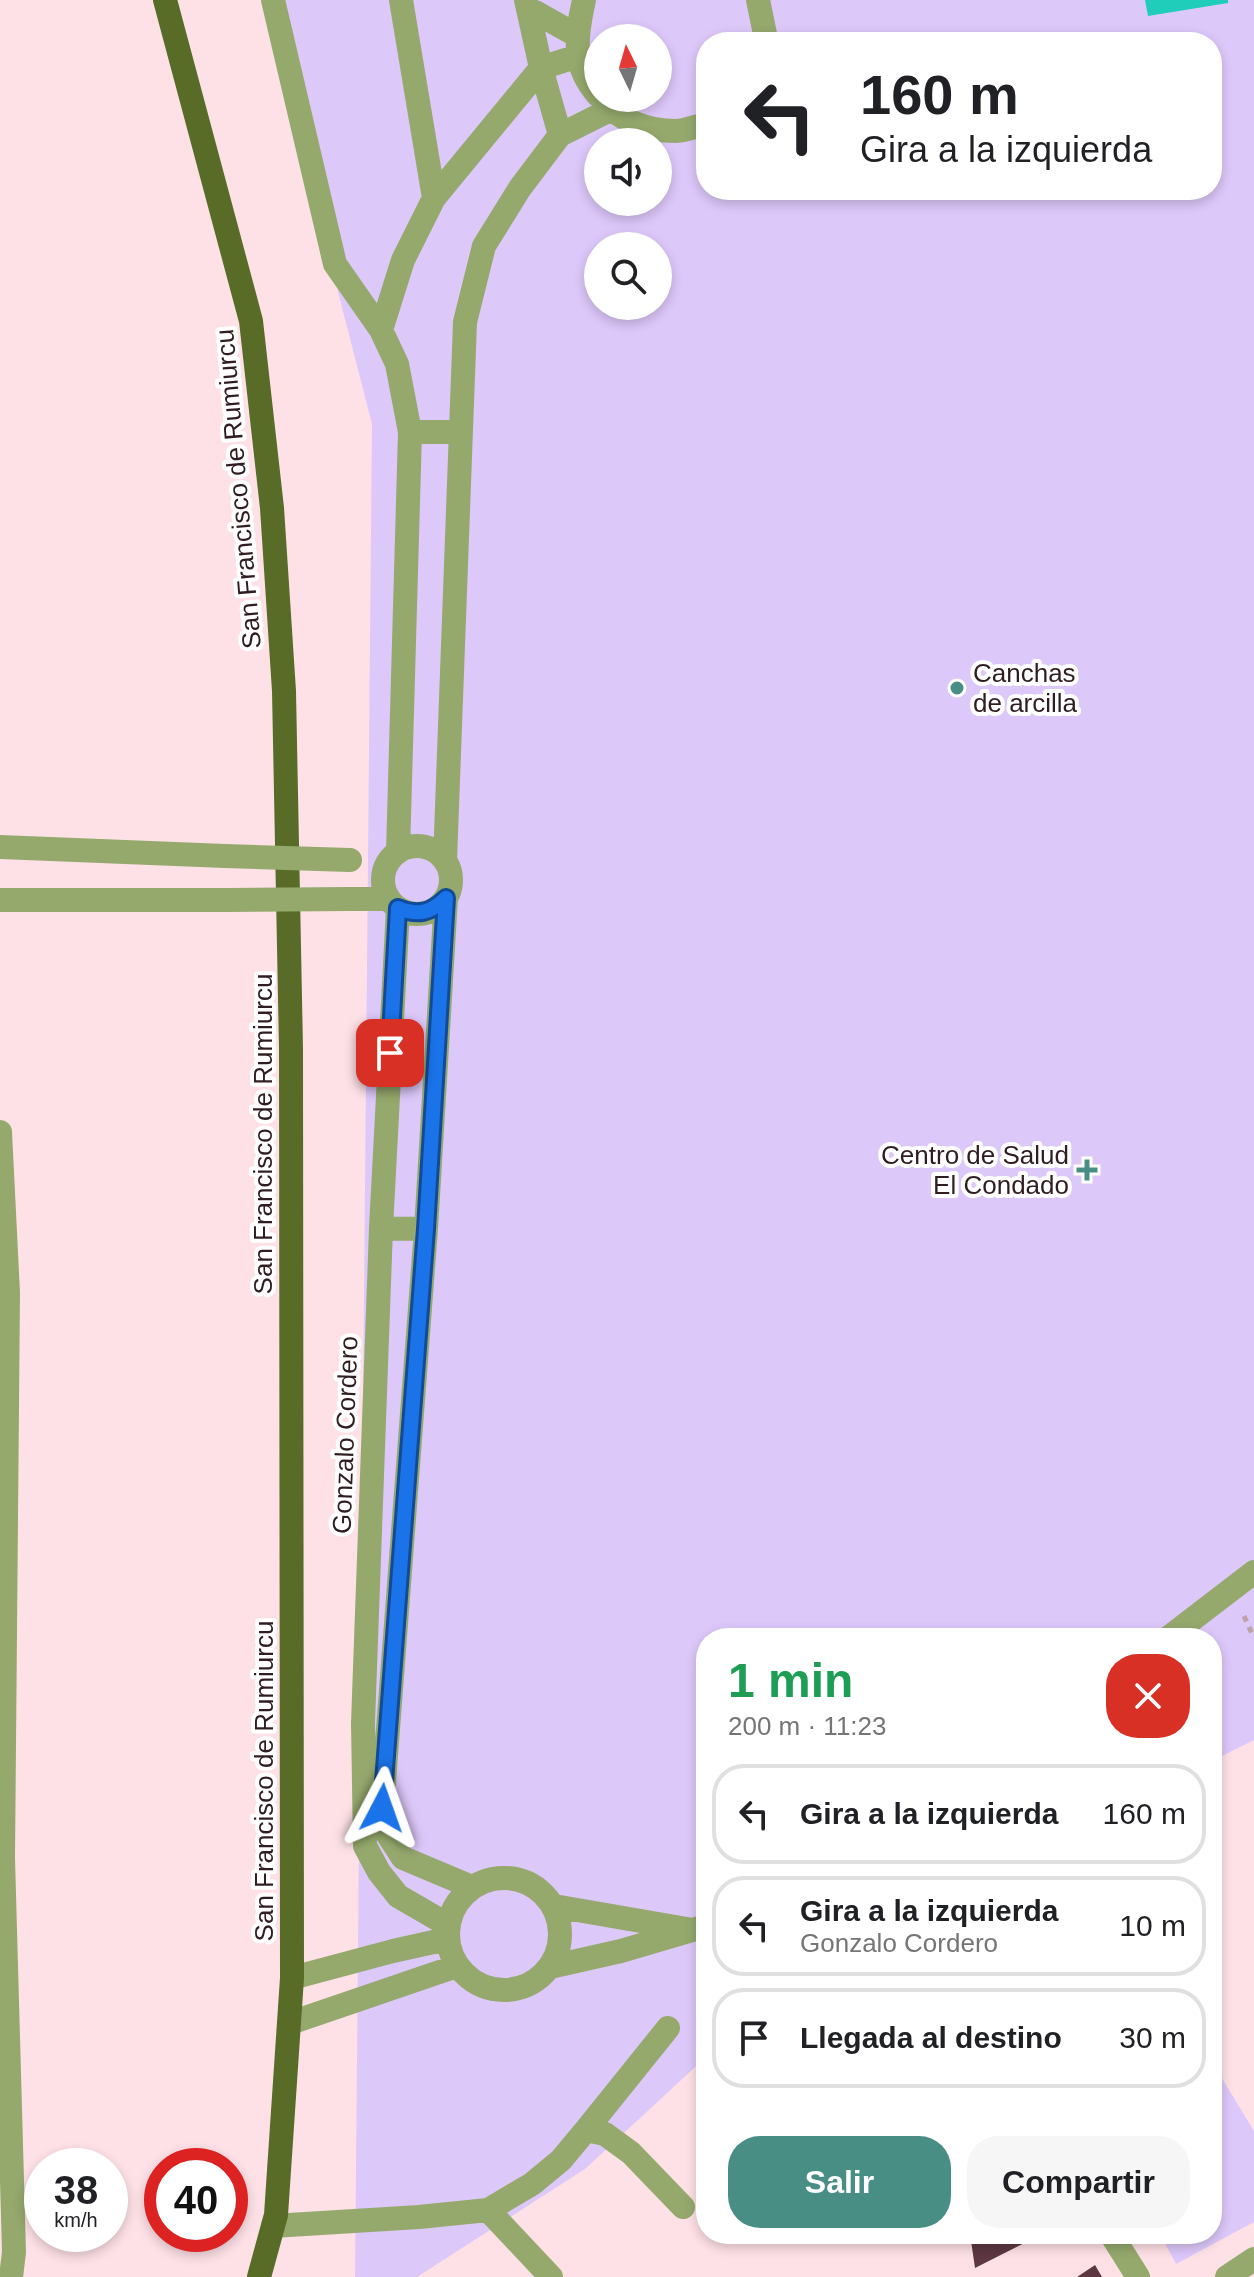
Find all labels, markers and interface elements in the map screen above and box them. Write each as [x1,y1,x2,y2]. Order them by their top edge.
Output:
north arrow [584,24,672,112]
map controls [584,24,672,320]
text: 160 m [860,63,1019,126]
icon: left [728,64,832,168]
button: sound [584,128,672,216]
text: Gira a la izquierda [860,129,1152,170]
button: search [584,232,672,320]
street label: San Francisco de Rumiurcu [209,328,267,650]
place label: Canchas de arcilla [973,658,1078,718]
marker: Canchas de arcilla [948,679,966,697]
street label: San Francisco de Rumiurcu [248,974,278,1294]
pin [356,1019,424,1087]
icon: arrive [368,1031,412,1075]
place label: Centro de Salud El Condado [881,1140,1069,1200]
marker: Centro de Salud El Condado [1076,1159,1098,1181]
street label: Gonzalo Cordero [327,1336,363,1534]
street label: San Francisco de Rumiurcu [249,1621,279,1941]
text: 1 min [728,1654,853,1707]
button: close [1106,1654,1190,1738]
text: 200 m · 11:23 [728,1711,887,1741]
position arrow [340,1766,424,1850]
icon: left [732,1792,776,1836]
text: Gira a la izquierda [800,1797,1058,1830]
text: 160 m [1103,1797,1186,1830]
text: Gira a la izquierda [800,1894,1058,1927]
icon: left [732,1904,776,1948]
text: 10 m [1119,1909,1186,1942]
text: Gonzalo Cordero [800,1928,998,1958]
icon: arrive [732,2016,776,2060]
text: Llegada al destino [800,2021,1062,2054]
text: 30 m [1119,2021,1186,2054]
button: Salir [728,2136,951,2228]
button: Compartir [967,2136,1190,2228]
speed limit sign: 40 [144,2148,248,2252]
text: 38 [54,2168,98,2212]
text: km/h [54,2209,98,2231]

